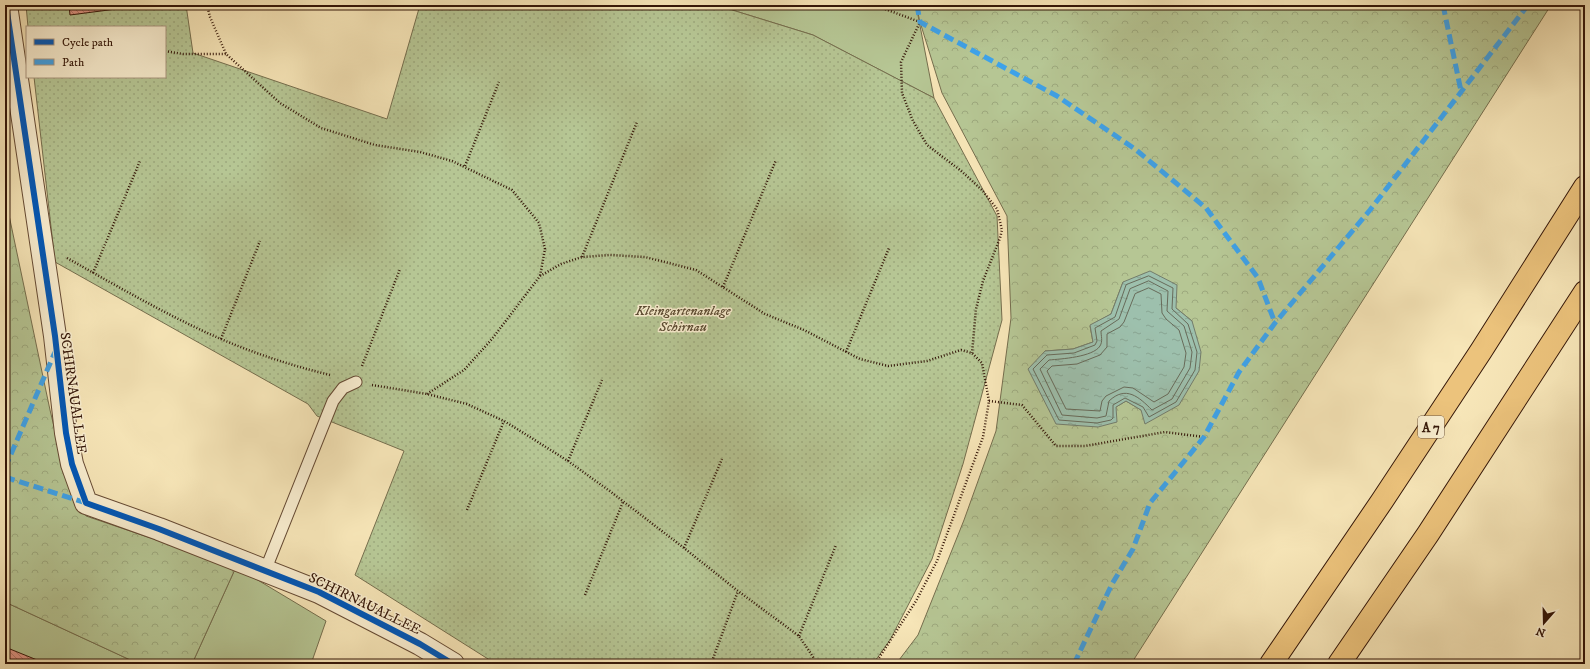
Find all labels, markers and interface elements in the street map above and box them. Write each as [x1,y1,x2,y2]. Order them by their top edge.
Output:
legend [26,26,166,78]
text: Cycle path [62,35,114,50]
text: Path [62,55,85,70]
park label: Kleingartenanlage Schirnau [634,302,732,336]
street label: SCHIRNAUALLEE [56,331,90,455]
road number: A 7 [1418,416,1444,438]
street label: SCHIRNAUALLEE [305,569,424,639]
north arrow [1524,603,1564,643]
text: N [1534,623,1548,640]

